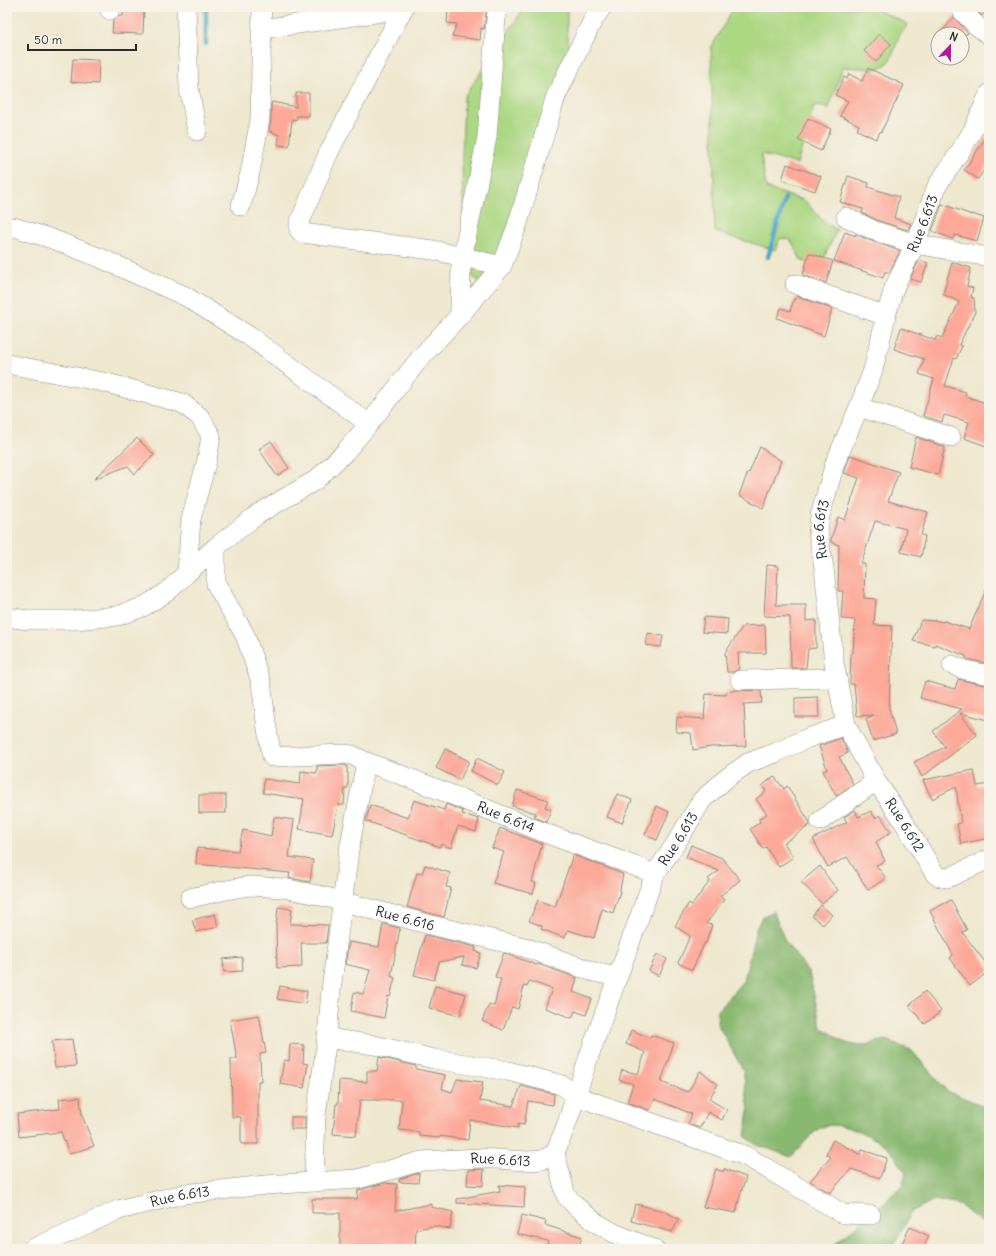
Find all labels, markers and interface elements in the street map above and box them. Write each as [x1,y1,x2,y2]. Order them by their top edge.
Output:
scale bar [28,26,136,52]
north arrow [930,26,970,66]
text: N [948,29,960,45]
text: 50 m [34,32,63,47]
street label: Rue 6.613 [903,192,942,255]
street label: Rue 6.613 [809,497,833,560]
street label: Rue 6.612 [881,794,929,855]
street label: Rue 6.614 [474,797,537,837]
street label: Rue 6.613 [654,808,702,869]
street label: Rue 6.616 [373,902,437,935]
street label: Rue 6.613 [470,1149,531,1170]
street label: Rue 6.613 [148,1182,211,1211]

